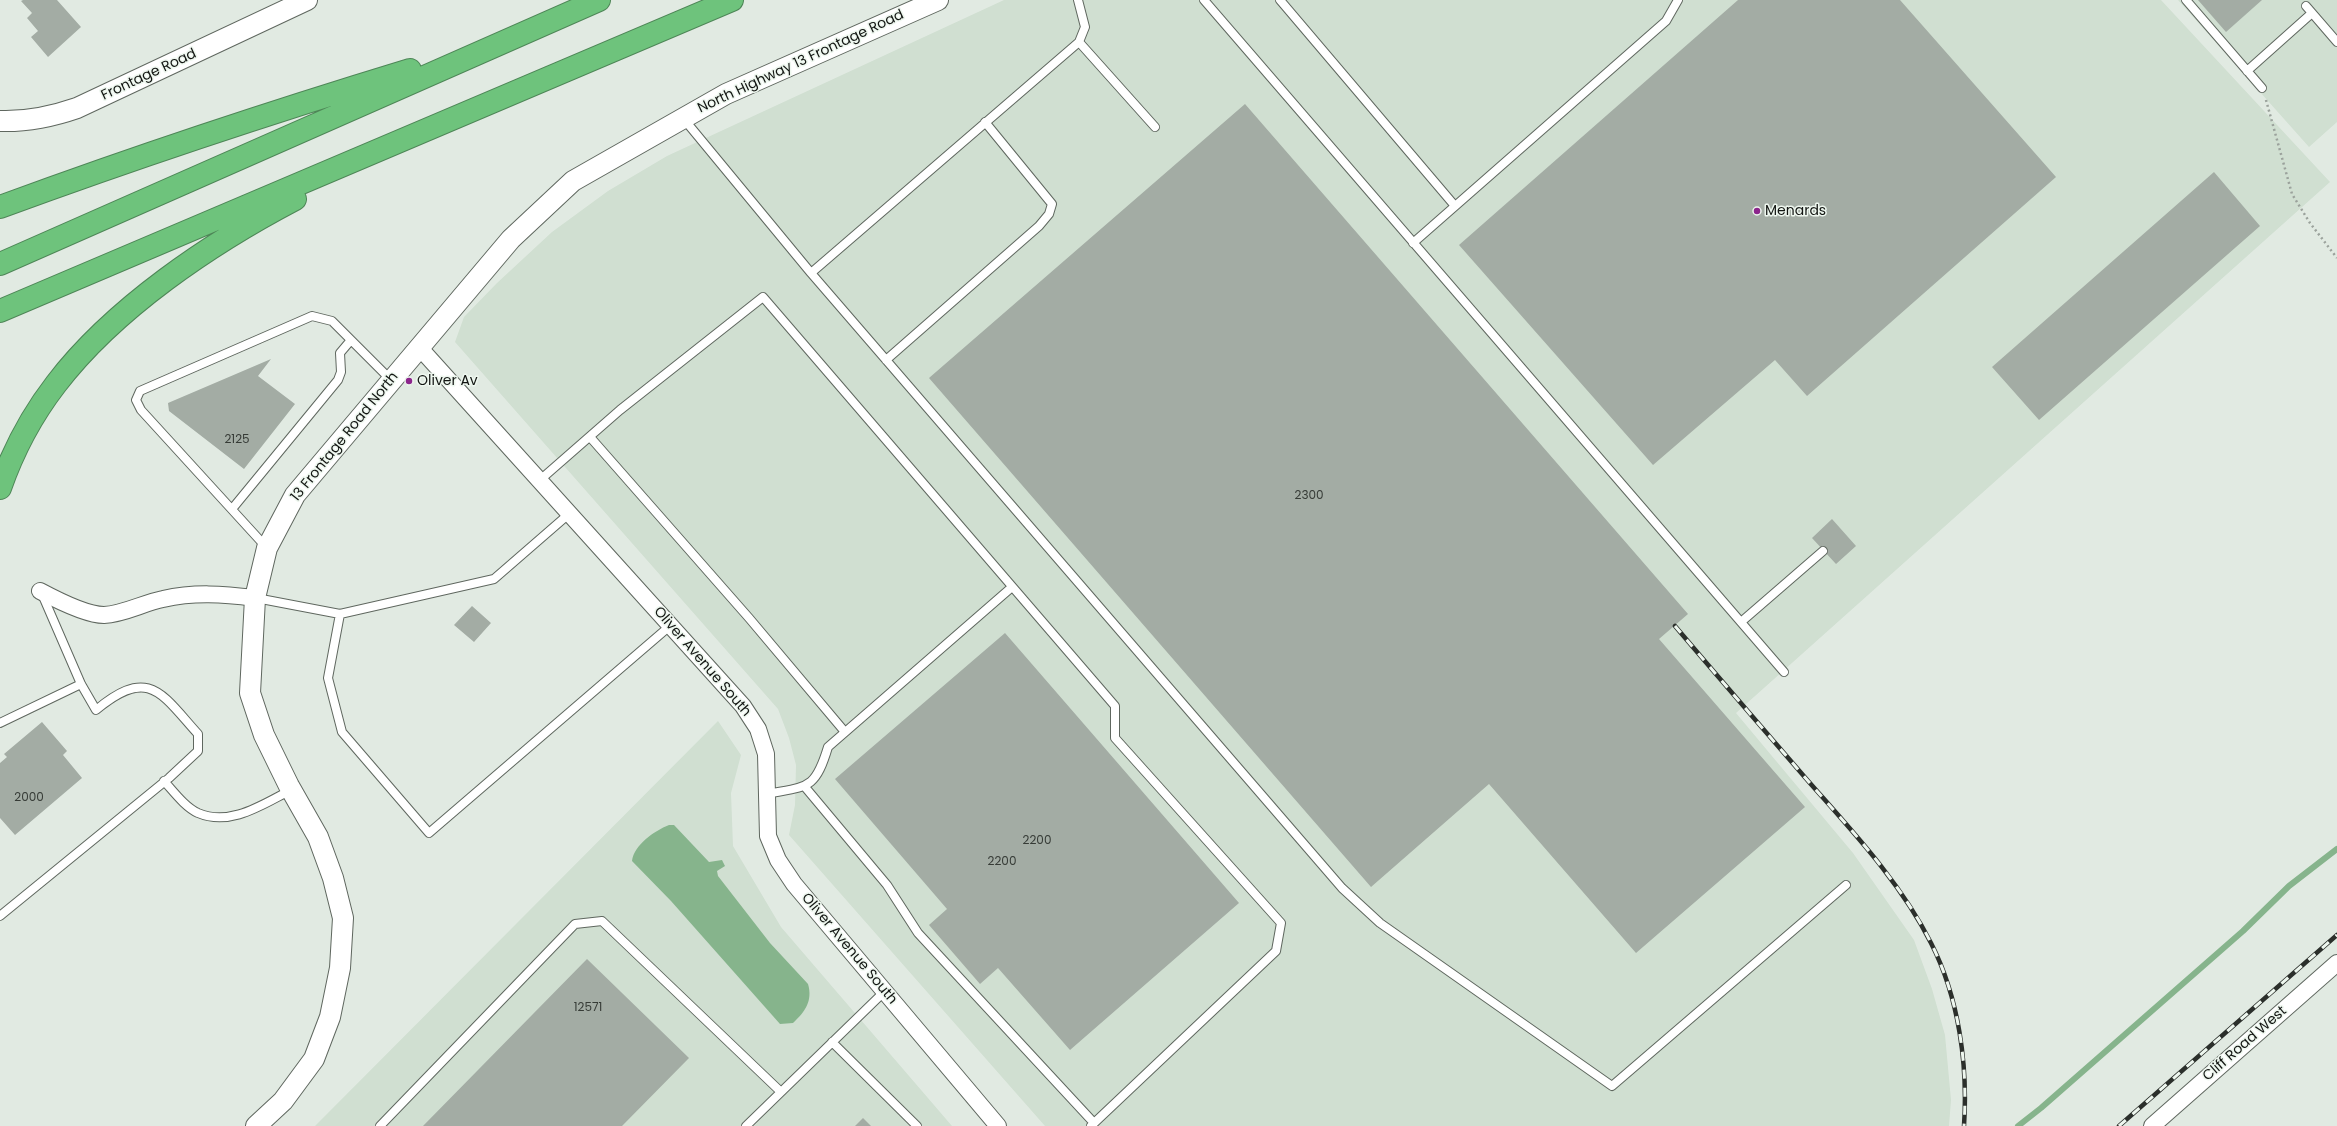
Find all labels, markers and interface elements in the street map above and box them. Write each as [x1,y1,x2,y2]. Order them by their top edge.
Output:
street label: North Highway 13 Frontage Road [695,7,907,117]
street label: Frontage Road [99,46,199,104]
place label: Menards [1765,203,1826,219]
marker: Menards [1752,206,1762,216]
street label: 13 Frontage Road North [288,369,402,505]
place label: Oliver Av [417,373,478,389]
marker: Oliver Av [404,376,414,386]
house number: 2125 [224,433,250,447]
house number: 2300 [1294,489,1324,503]
street label: Oliver Avenue South [650,604,754,720]
house number: 2000 [14,791,44,805]
house number: 2200 [1023,834,1051,848]
house number: 2200 [988,855,1016,869]
street label: Oliver Avenue South [798,890,900,1008]
house number: 12571 [574,1001,602,1015]
street label: Cliff Road West [2200,1003,2290,1085]

